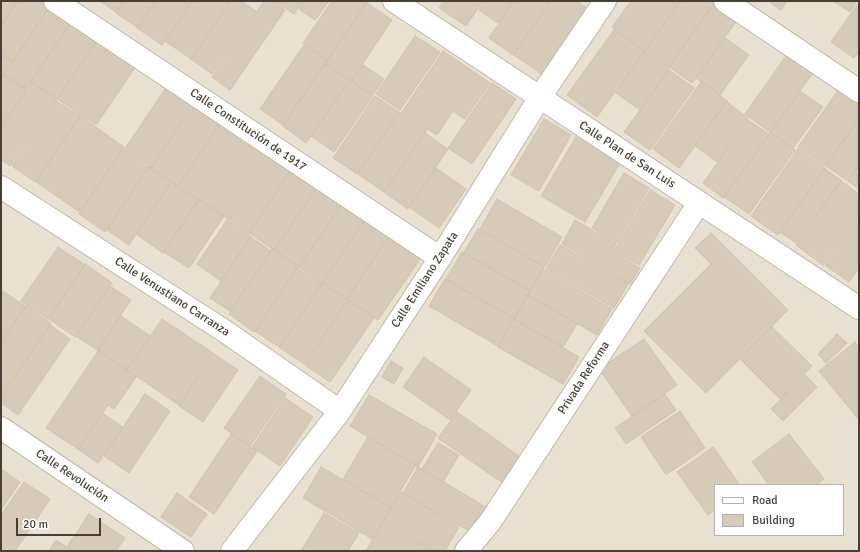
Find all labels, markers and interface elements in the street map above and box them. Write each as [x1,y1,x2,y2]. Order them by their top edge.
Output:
street label: Calle Constitución de 1917 [187,86,309,174]
street label: Calle Plan de San Luis [576,118,678,192]
street label: Calle Emiliano Zapata [389,229,461,331]
street label: Calle Venustiano Carranza [112,254,232,340]
street label: Privada Reforma [555,339,613,417]
street label: Calle Revolución [33,446,111,506]
legend [714,484,844,536]
text: Road [752,493,778,508]
scale bar [18,510,103,536]
text: Building [752,513,795,528]
text: 20 m [23,517,48,532]

